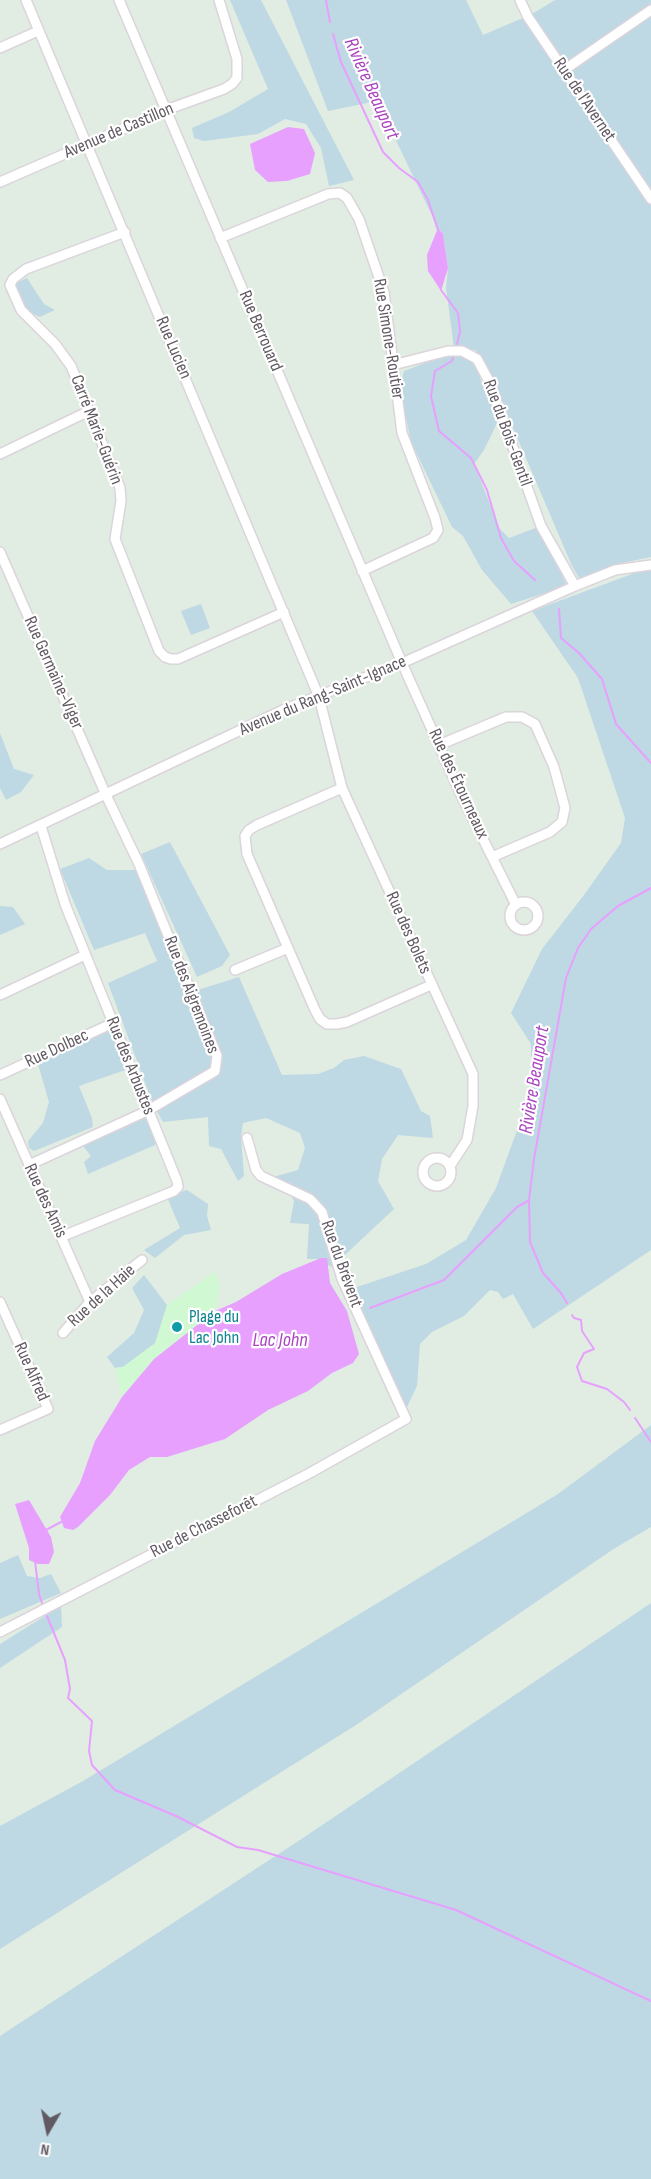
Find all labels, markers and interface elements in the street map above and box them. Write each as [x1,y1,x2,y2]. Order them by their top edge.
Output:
water label: Rivière Beauport [338,34,404,144]
street label: Rue de l'Avernet [548,54,620,146]
street label: Avenue de Castillon [61,98,177,164]
street label: Rue Simone-Routier [368,277,408,401]
street label: Rue Berrouard [233,287,287,375]
street label: Rue Lucien [150,314,196,382]
street label: Carré Marie-Guérin [65,372,127,488]
street label: Rue du Bois-Gentil [478,377,536,489]
street label: Rue Germaine-Viger [18,613,88,733]
street label: Avenue du Rang-Saint-Ignace [236,651,410,741]
street label: Rue des Étourneaux [423,725,493,843]
street label: Rue des Bolets [380,888,436,978]
street label: Rue des Aigremoines [159,933,223,1057]
street label: Rue des Arbustes [101,1014,159,1118]
water label: Rivière Beauport [515,1024,555,1136]
street label: Rue Dolbec [22,1025,92,1073]
street label: Rue des Amis [18,1160,72,1242]
street label: Rue du Brévent [315,1217,367,1311]
street label: Rue de la Haie [64,1260,140,1332]
place label: Plage du Lac John [189,1306,239,1348]
marker: Plage du Lac John [170,1320,184,1334]
water label: Lac John [252,1329,308,1353]
street label: Rue Alfred [9,1339,53,1405]
street label: Rue de Chasseforêt [147,1491,261,1563]
north arrow [18,2101,78,2161]
text: N [39,2139,51,2159]

